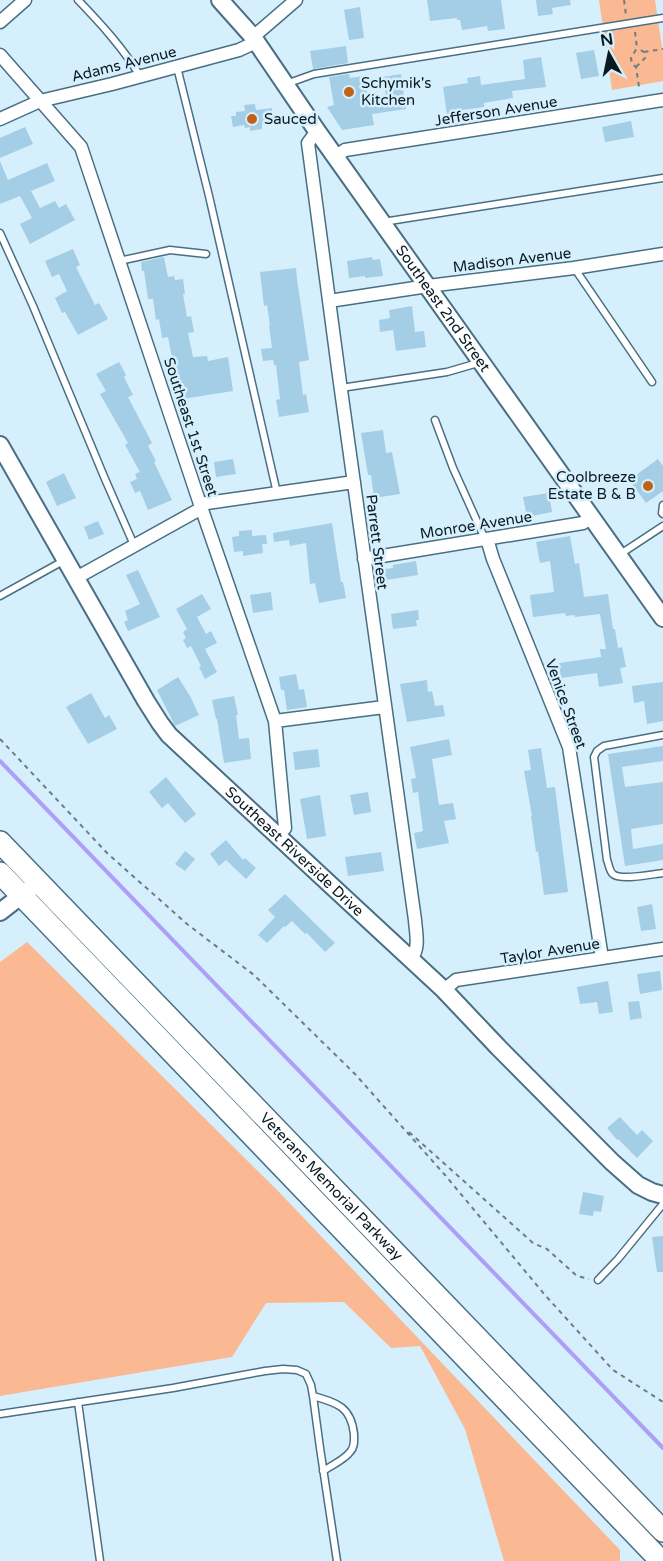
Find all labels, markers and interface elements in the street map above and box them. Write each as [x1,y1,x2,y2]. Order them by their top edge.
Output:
north arrow [579,24,639,84]
text: N [599,29,615,51]
street label: Adams Avenue [70,42,178,86]
place label: Schymik's Kitchen [361,74,432,109]
marker: Schymik's Kitchen [342,85,356,99]
street label: Jefferson Avenue [433,92,559,130]
place label: Sauced [264,110,317,128]
marker: Sauced [245,112,259,126]
street label: Southeast 2nd Street [392,242,494,375]
street label: Madison Avenue [452,244,572,276]
street label: Southeast 1st Street [160,355,222,499]
place label: Coolbreeze Estate B & B [548,468,636,503]
marker: Coolbreeze Estate B & B [641,479,655,493]
street label: Parrett Street [362,493,392,591]
street label: Monroe Avenue [419,507,533,543]
street label: Venice Street [541,657,591,752]
street label: Southeast Riverside Drive [222,783,368,920]
street label: Taylor Avenue [499,934,601,968]
street label: Veterans Memorial Parkway [256,1109,407,1264]

